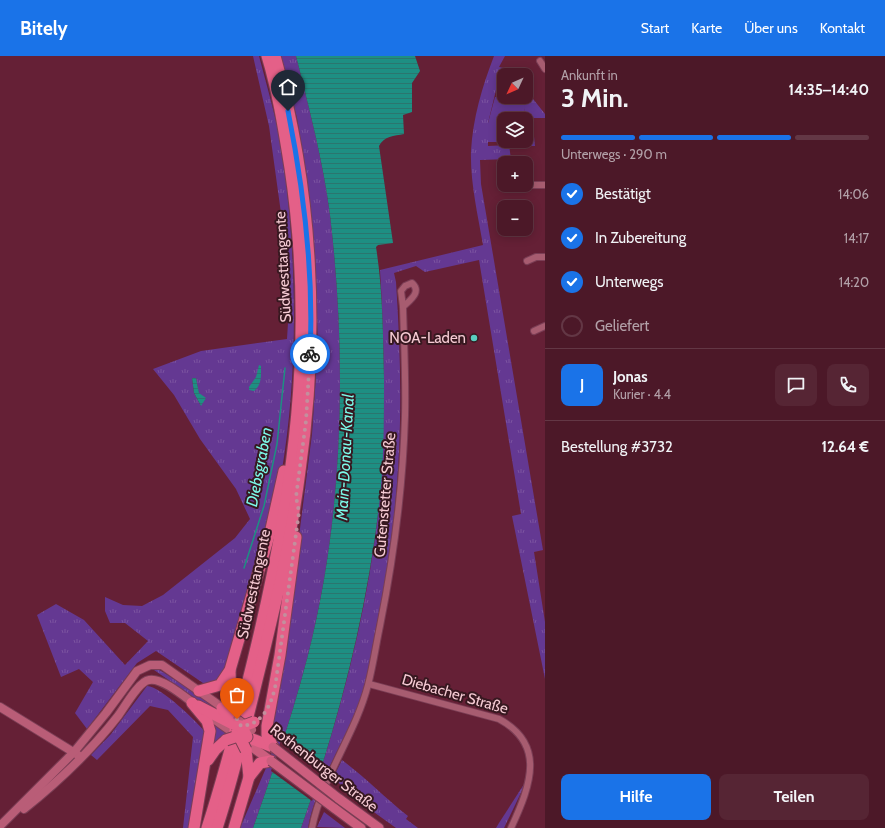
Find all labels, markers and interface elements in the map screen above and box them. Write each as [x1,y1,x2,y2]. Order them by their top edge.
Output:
text: Bitely [20,17,68,40]
text: Start [641,19,669,37]
text: Karte [691,19,722,37]
text: Über uns [744,19,798,37]
text: Kontakt [820,19,865,37]
text: Ankunft in [561,67,618,83]
north arrow [497,68,533,104]
map controls [497,68,533,236]
pin [271,70,305,111]
icon: home [277,76,299,98]
text: 14:35–14:40 [788,81,869,99]
text: 3 Min. [561,82,629,114]
button: layers [497,112,533,148]
text: Unterwegs · 290 m [561,146,667,162]
button: + [497,156,533,192]
icon: check [561,183,583,205]
text: Bestätigt [595,185,651,203]
text: 14:06 [838,186,869,202]
button: − [497,200,533,236]
street label: Südwesttangente [271,211,295,323]
icon: check [561,227,583,249]
text: In Zubereitung [595,229,686,247]
text: 14:17 [844,230,869,246]
icon: check [561,271,583,293]
text: Unterwegs [595,273,663,291]
text: 14:20 [839,274,869,290]
text: Geliefert [595,317,649,335]
place label: NOA-Laden [389,329,466,347]
marker: NOA-Laden [469,333,479,343]
courier [290,334,330,374]
icon: bike [299,343,321,365]
button: chat [775,364,817,406]
button: phone [827,364,869,406]
text: Jonas [613,368,648,386]
text: J [580,376,584,394]
text: Kurier · 4.4 [613,386,671,402]
water label: Main-Donau-Kanal [332,393,358,522]
water label: Diebsgraben [242,426,276,508]
street label: Gutenstetter Straße [371,431,399,558]
text: Bestellung #3732 [561,438,673,456]
text: 12.64 € [821,438,869,456]
street label: Südwesttangente [234,527,274,640]
street label: Diebacher Straße [400,670,510,718]
pin [220,678,254,719]
icon: bag [226,684,248,706]
street label: Rothenburger Straße [266,720,382,816]
button: Hilfe [561,774,711,820]
button: Teilen [719,774,869,820]

